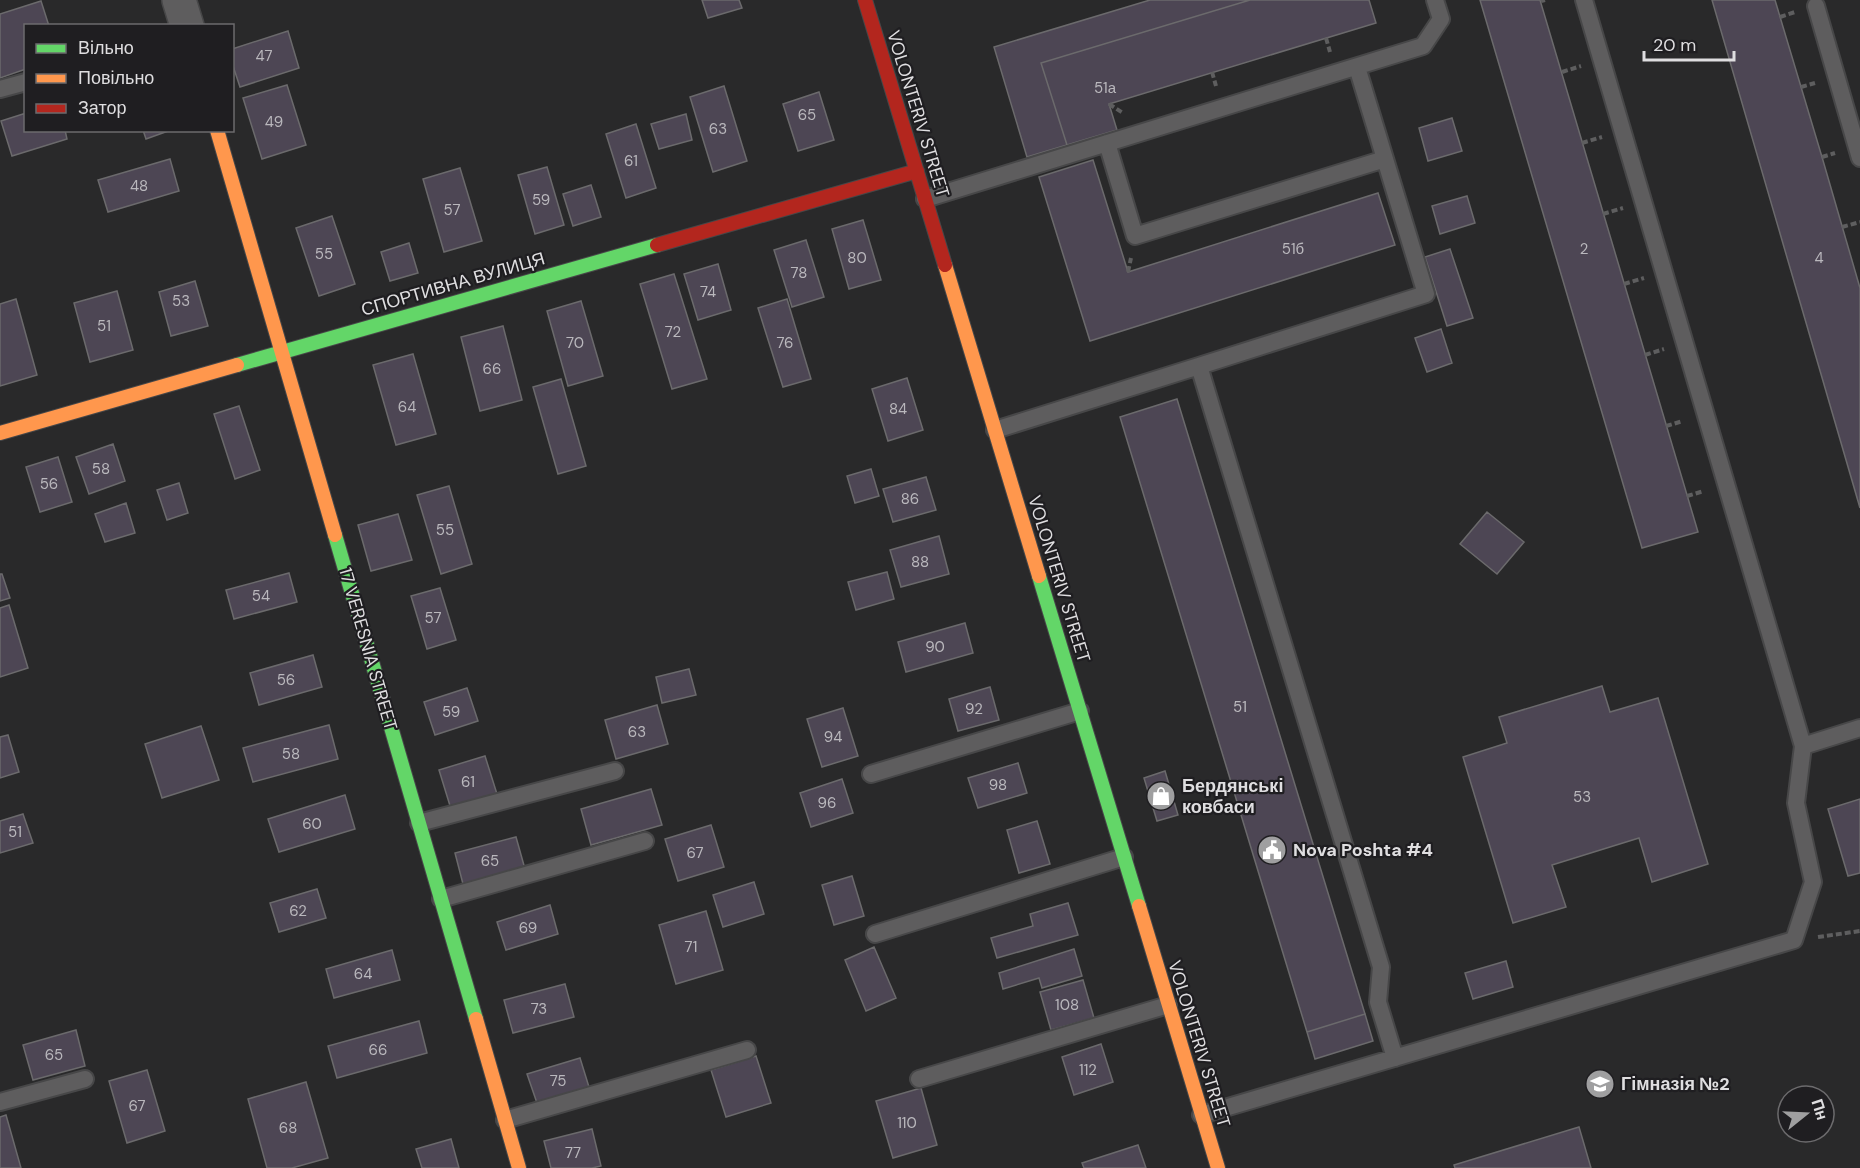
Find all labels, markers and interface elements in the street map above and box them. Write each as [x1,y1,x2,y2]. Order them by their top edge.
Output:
legend [24,24,234,132]
scale bar [1644,24,1734,62]
street label: VOLONTERIV STREET [881,28,955,200]
text: 20 m [1653,33,1696,57]
text: Вільно [78,36,134,60]
house number: 47 [255,46,273,66]
text: Повільно [78,66,154,90]
house number: 51а [1094,78,1117,98]
text: Затор [78,96,127,120]
house number: 65 [798,105,816,125]
house number: 49 [265,112,283,132]
house number: 63 [709,119,727,139]
house number: 61 [624,151,638,171]
house number: 48 [130,176,148,196]
house number: 59 [532,190,550,210]
house number: 57 [444,200,460,220]
house number: 51б [1282,239,1304,259]
house number: 2 [1580,239,1588,259]
house number: 55 [315,244,333,264]
street label: СПОРТИВНА ВУЛИЦЯ [358,246,548,322]
house number: 80 [847,248,867,268]
house number: 4 [1814,248,1824,268]
house number: 78 [791,263,807,283]
house number: 74 [700,282,716,302]
house number: 53 [172,291,190,311]
house number: 51 [97,316,111,336]
house number: 72 [665,322,681,342]
house number: 70 [566,333,584,353]
house number: 76 [776,333,794,353]
house number: 66 [483,359,501,379]
house number: 64 [398,397,416,417]
house number: 84 [889,399,907,419]
house number: 58 [92,459,110,479]
house number: 56 [40,474,58,494]
house number: 86 [901,489,919,509]
street label: VOLONTERIV STREET [1022,493,1096,665]
house number: 55 [436,520,454,540]
house number: 88 [911,552,929,572]
street label: 17 VERESNIA STREET [333,565,403,733]
house number: 54 [252,586,270,606]
house number: 57 [425,608,441,628]
house number: 90 [925,637,945,657]
house number: 56 [277,670,295,690]
house number: 51 [1233,697,1247,717]
house number: 92 [965,699,983,719]
house number: 59 [442,702,460,722]
house number: 63 [628,722,646,742]
house number: 94 [824,727,842,747]
house number: 58 [282,744,300,764]
house number: 61 [461,772,475,792]
place label: Бердянські ковбаси [1182,774,1283,819]
house number: 98 [989,775,1007,795]
shop icon: Бердянські ковбаси [1145,780,1177,812]
house number: 53 [1573,787,1591,807]
house number: 96 [818,793,836,813]
house number: 60 [302,814,322,834]
house number: 51 [8,822,22,842]
public building icon: Nova Poshta #4 [1256,834,1288,866]
place label: Nova Poshta #4 [1293,838,1433,862]
house number: 67 [686,843,704,863]
house number: 65 [481,851,499,871]
house number: 62 [289,901,307,921]
house number: 69 [519,918,537,938]
house number: 71 [685,937,697,957]
street label: VOLONTERIV STREET [1162,958,1236,1130]
house number: 64 [354,964,372,984]
house number: 108 [1055,995,1079,1015]
house number: 73 [531,999,547,1019]
house number: 66 [369,1040,387,1060]
house number: 65 [45,1045,63,1065]
house number: 112 [1079,1060,1097,1080]
school or university icon: Гімназія №2 [1584,1068,1616,1100]
house number: 75 [550,1071,566,1091]
place label: Гімназія №2 [1621,1072,1730,1096]
north arrow [1776,1084,1836,1144]
house number: 67 [128,1096,146,1116]
text: Пн [1807,1096,1833,1123]
house number: 110 [897,1113,917,1133]
house number: 68 [279,1118,297,1138]
house number: 77 [565,1143,581,1163]

